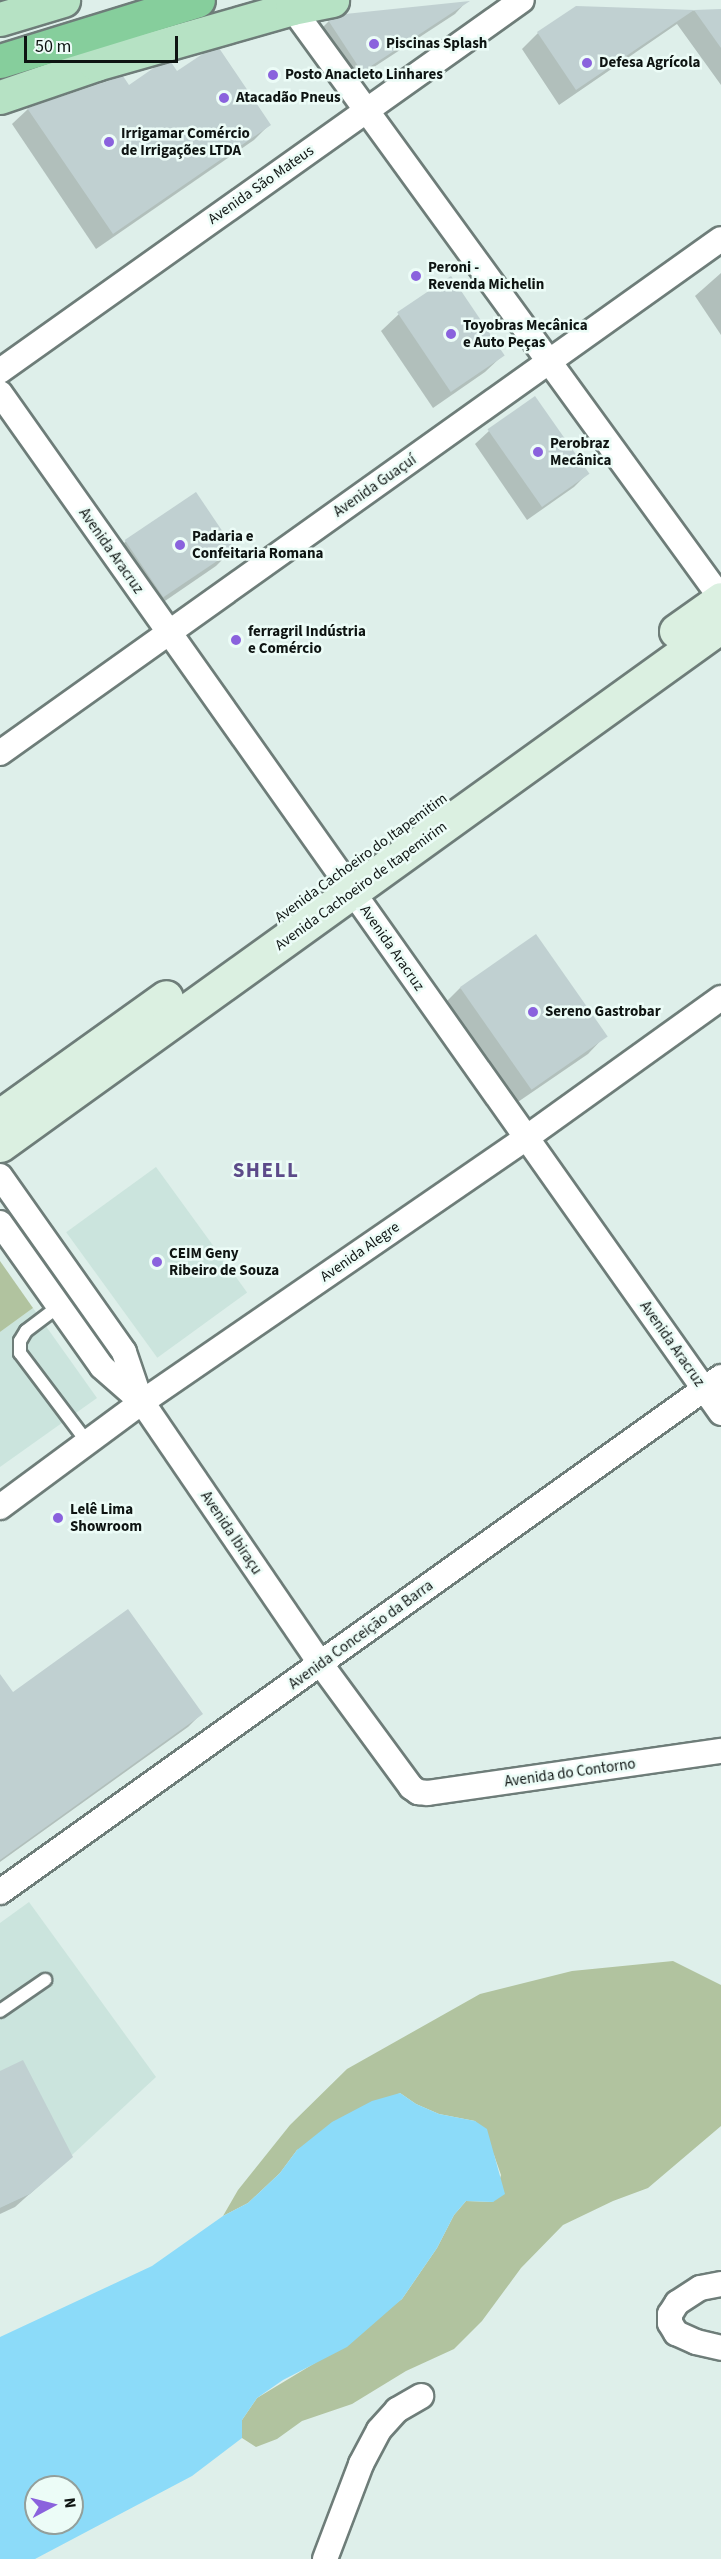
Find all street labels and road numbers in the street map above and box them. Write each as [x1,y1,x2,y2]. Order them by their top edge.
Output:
street label: Avenida São Mateus [205,142,317,228]
street label: Avenida Guaçuí [330,451,420,521]
street label: Avenida Aracruz [75,505,147,597]
street label: Avenida Cachoeiro do Itapemitim [271,789,451,927]
street label: Avenida Cachoeiro de Itapemirim [272,818,450,954]
street label: Avenida Aracruz [356,902,428,994]
street label: Avenida Alegre [317,1218,403,1286]
street label: Avenida Aracruz [636,1298,708,1390]
street label: Avenida Ibiraçu [197,1488,265,1578]
street label: Avenida Conceição da Barra [285,1577,437,1693]
street label: Avenida do Contorno [503,1755,637,1791]

